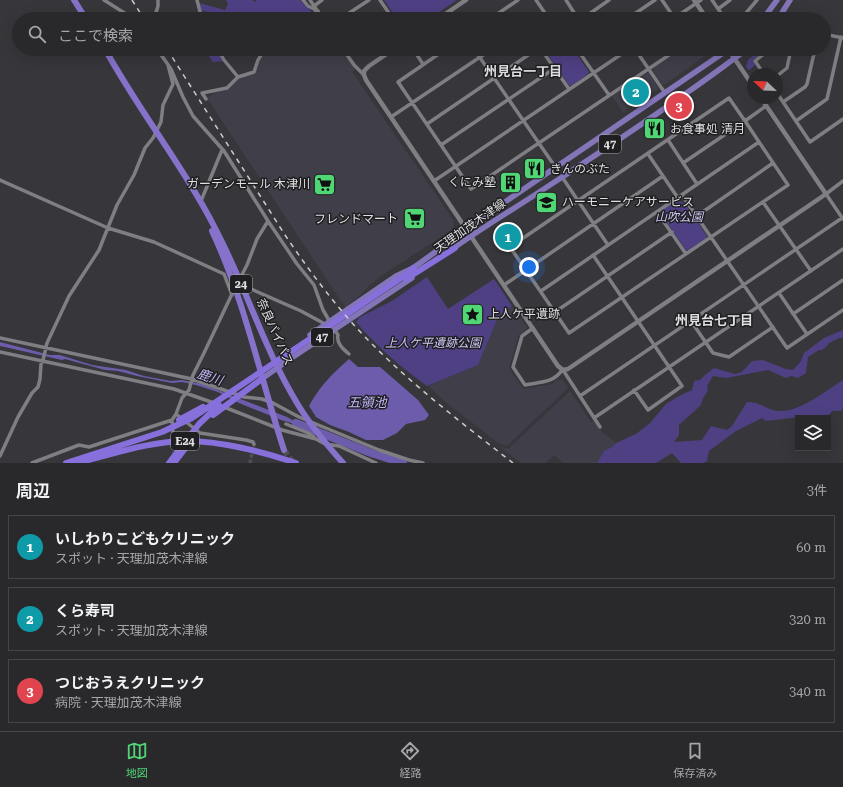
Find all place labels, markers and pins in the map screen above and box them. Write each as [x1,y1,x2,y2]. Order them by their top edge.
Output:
pin: 2 [623,77,649,107]
pin: 3 [666,91,692,121]
restaurant icon: お食事処 清月 [642,116,668,142]
place label: お食事処 清月 [670,122,745,136]
restaurant icon: きんのぶた [521,156,547,182]
place label: きんのぶた [550,162,610,176]
building icon: くにみ塾 [498,169,524,195]
supermarket icon: ガーデンモール 木津川 [312,171,338,197]
place label: くにみ塾 [448,175,496,189]
place label: ガーデンモール 木津川 [187,177,310,191]
school or university icon: ハーモニーケアサービス [534,189,560,215]
place label: ハーモニーケアサービス [562,195,694,209]
supermarket icon: フレンドマート [401,206,427,232]
place label: フレンドマート [314,212,398,226]
pin: 1 [495,222,521,252]
place icon: 上人ケ平遺跡 [460,301,486,327]
place label: 上人ケ平遺跡 [488,307,560,321]

